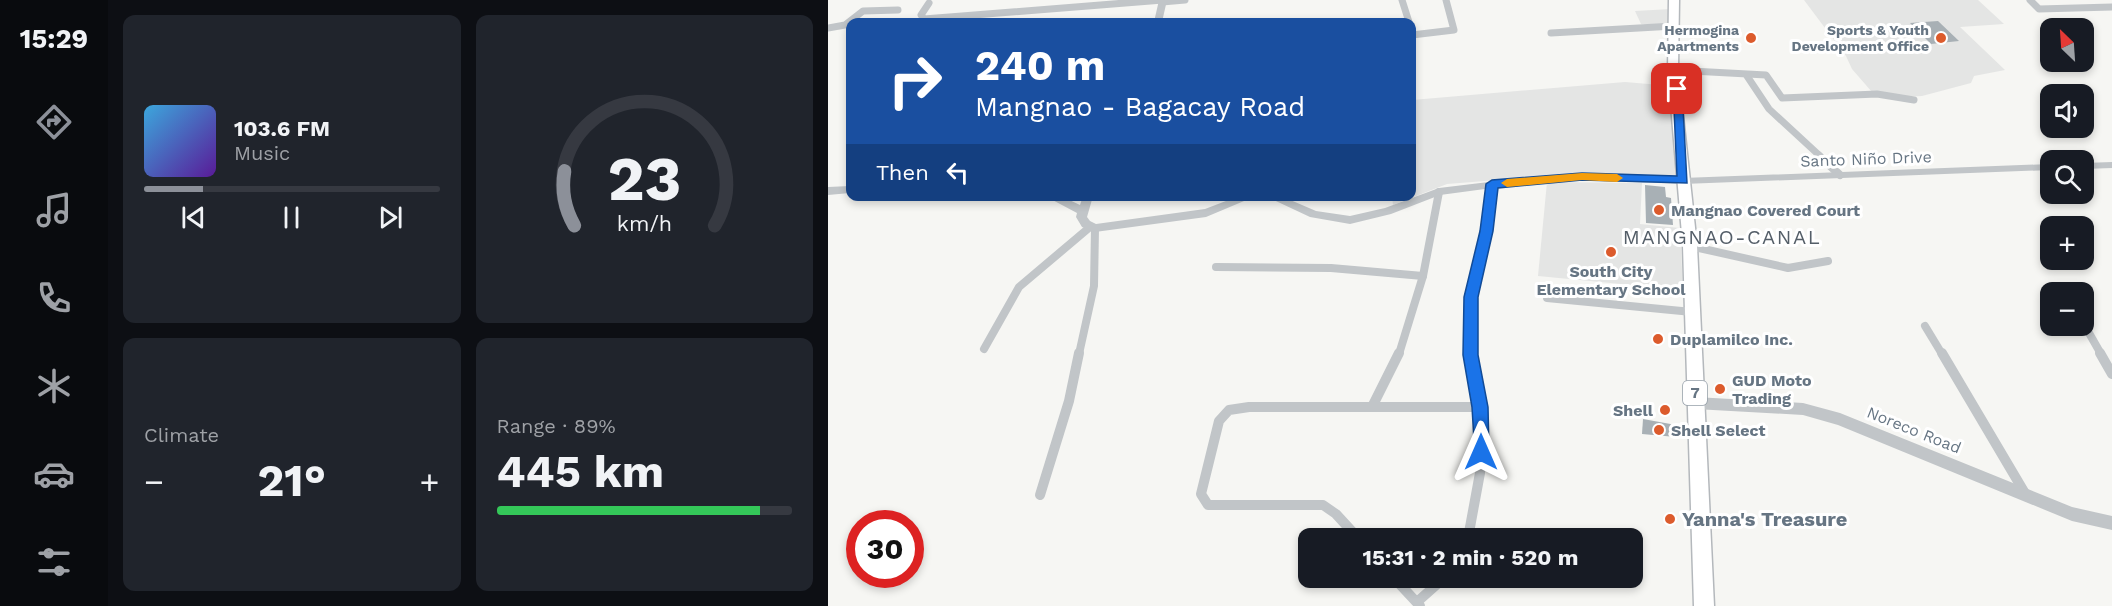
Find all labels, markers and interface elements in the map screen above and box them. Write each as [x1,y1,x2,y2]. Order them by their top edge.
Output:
north arrow [2040,18,2094,72]
map controls [2040,18,2094,336]
place label: Hermogina Apartments [1657,22,1740,54]
place label: Sports & Youth Development Office [1792,22,1929,54]
text: 15:29 [20,23,88,55]
marker: Hermogina Apartments [1744,31,1758,45]
marker: Sports & Youth Development Office [1934,31,1948,45]
text: 240 m [975,41,1105,90]
icon: right [876,42,954,120]
pin [1651,63,1702,114]
icon: arrive [1660,72,1693,105]
button: sound [2040,84,2094,138]
text: Mangnao - Bagacay Road [975,91,1305,123]
icon: directions [33,101,75,143]
text: 103.6 FM [234,116,330,141]
text: Music [234,141,290,165]
text: 23 [607,142,681,215]
street label: Santo Niño Drive [1800,147,1932,171]
button: search [2040,150,2094,204]
icon: left [941,156,974,189]
text: Then [876,160,929,185]
icon: music [33,189,75,231]
icon: previous [177,201,210,234]
icon: pause [275,201,308,234]
icon: next [374,201,407,234]
place label: Mangnao Covered Court [1671,201,1860,220]
marker: Mangnao Covered Court [1652,203,1666,217]
text: km/h [617,212,672,237]
button: + [2040,216,2094,270]
district label: MANGNAO-CANAL [1623,225,1821,249]
marker: South City Elementary School [1604,245,1618,259]
place label: South City Elementary School [1536,262,1686,299]
icon: phone [33,277,75,319]
button: − [2040,282,2094,336]
place label: Duplamilco Inc. [1670,330,1793,349]
marker: Duplamilco Inc. [1651,332,1665,346]
icon: climate [33,365,75,407]
place label: GUD Moto Trading [1732,371,1812,408]
road number: 7 [1683,381,1707,405]
marker: GUD Moto Trading [1713,382,1727,396]
place label: Shell [1613,401,1654,420]
street label: Noreco Road [1864,402,1964,458]
marker: Shell [1658,403,1672,417]
text: Range · 89% [497,414,616,438]
position arrow [1449,420,1513,484]
place label: Shell Select [1671,421,1765,440]
text: Climate [144,423,219,447]
marker: Shell Select [1652,423,1666,437]
text: 445 km [497,445,664,498]
icon: car [33,453,75,495]
text: 21° [258,454,326,507]
text: − [144,462,164,501]
text: + [420,462,440,501]
place label: Yanna's Treasure [1682,507,1847,531]
speed limit sign: 30 [846,510,924,588]
marker: Yanna's Treasure [1663,512,1677,526]
icon: filters [33,541,75,583]
text: 15:31 · 2 min · 520 m [1363,545,1578,570]

